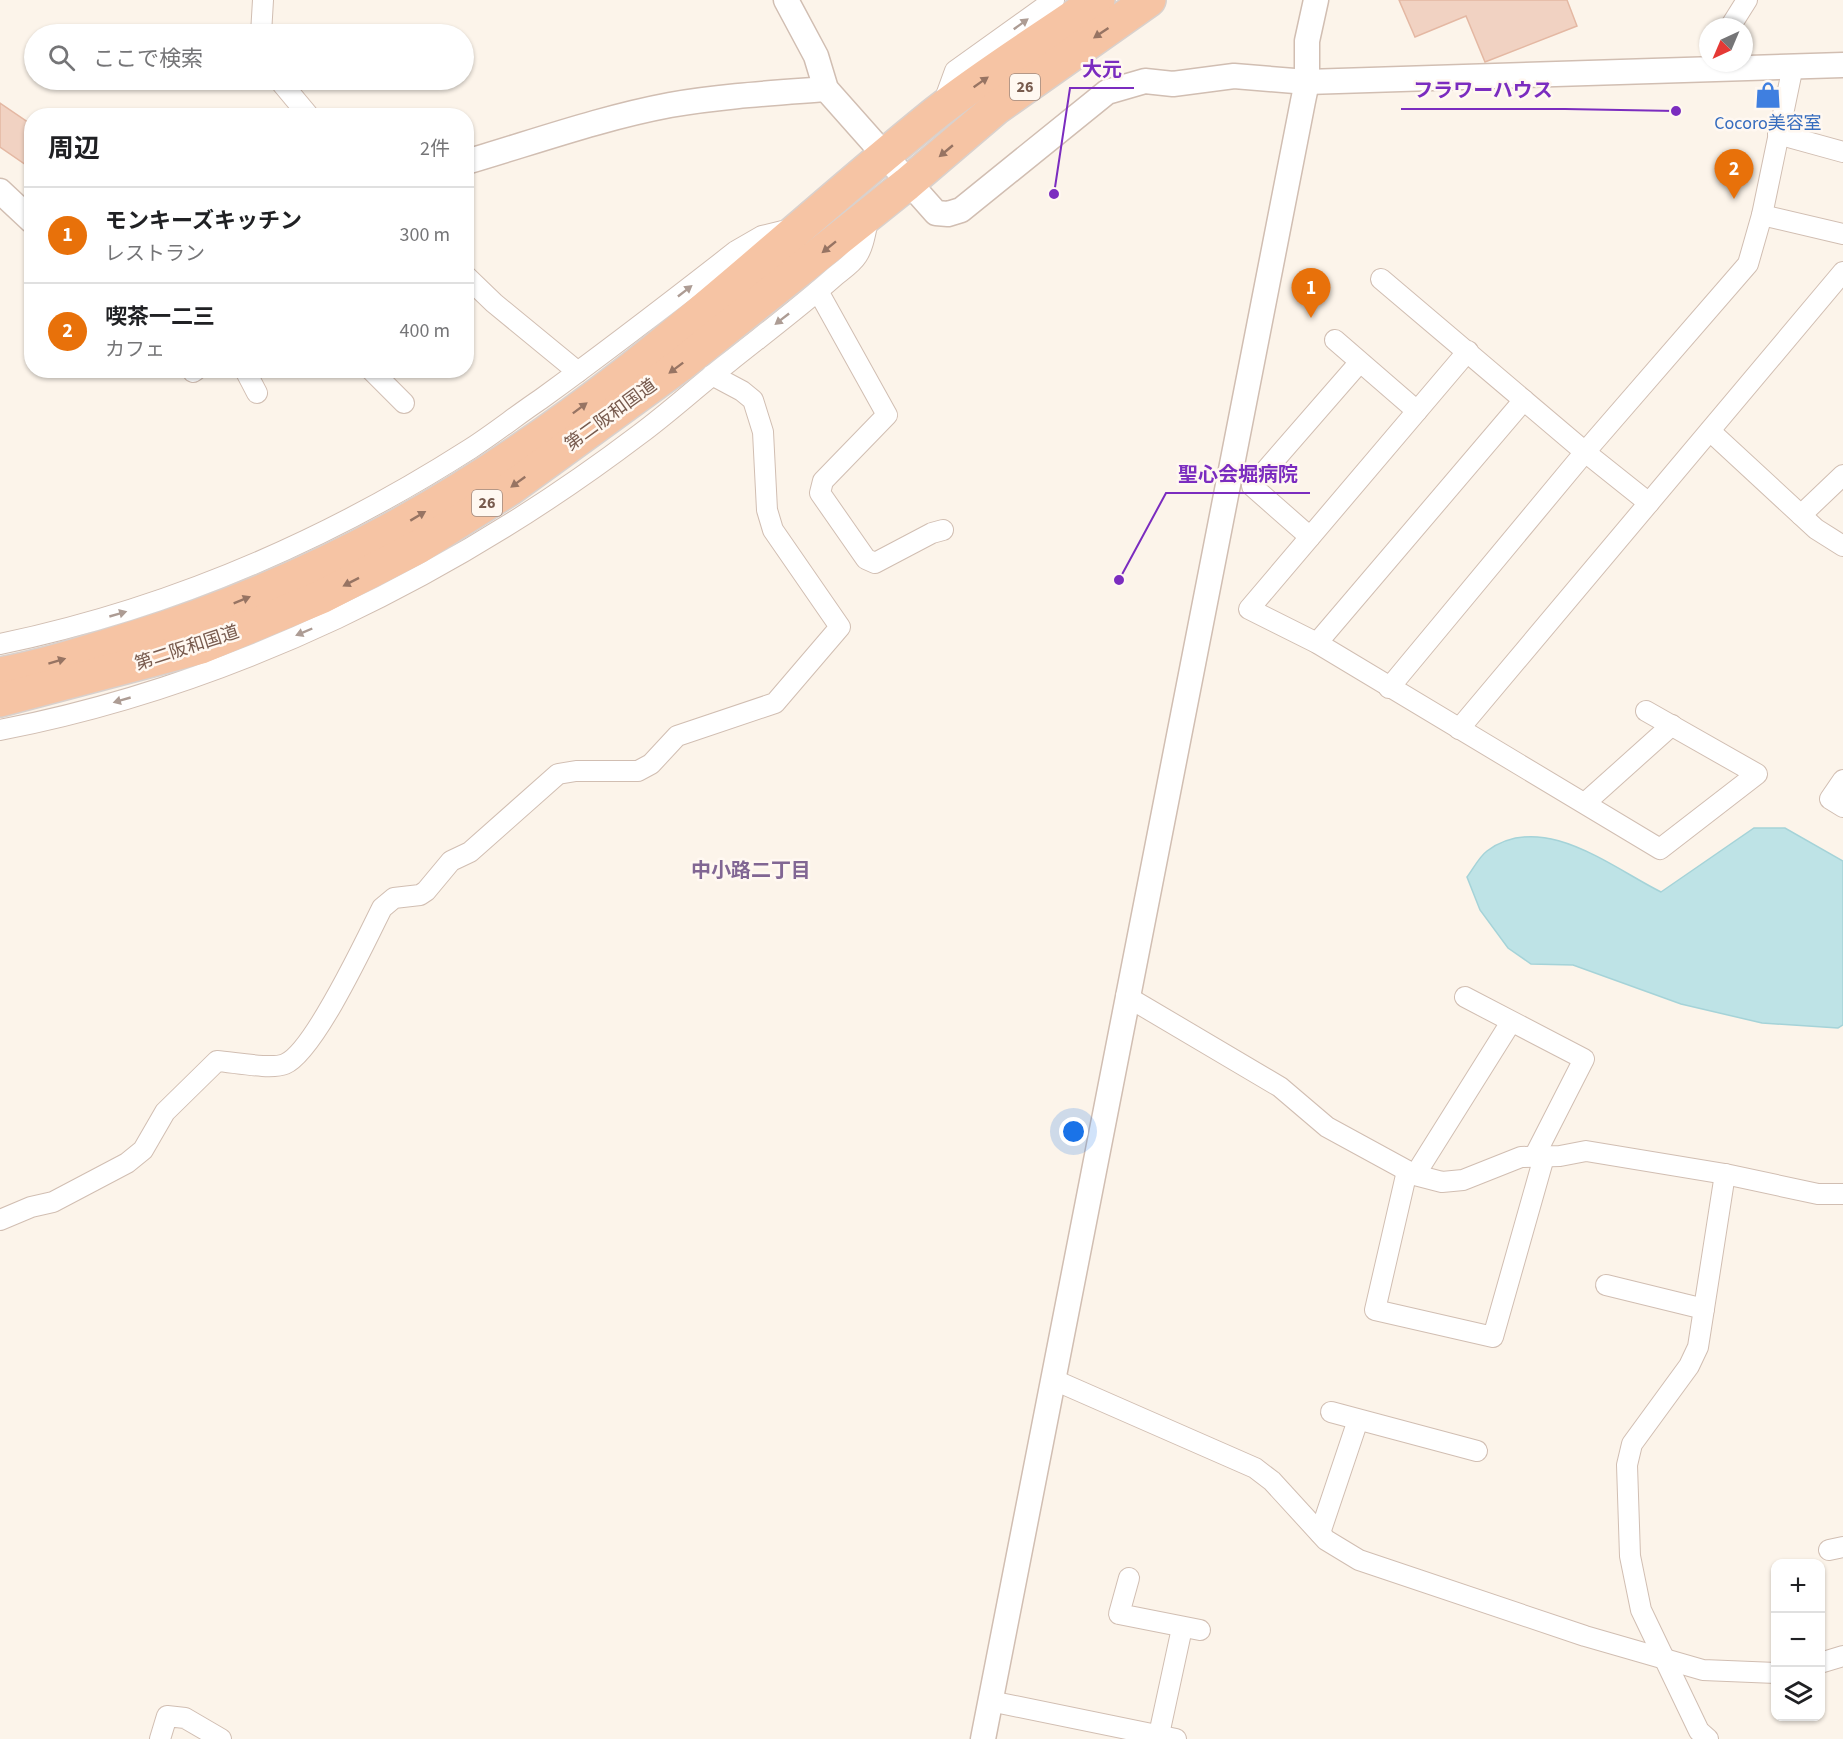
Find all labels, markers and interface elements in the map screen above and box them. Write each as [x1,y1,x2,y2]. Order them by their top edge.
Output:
one-way arrow [1012,18,1028,30]
north arrow [1699,18,1753,72]
search box [24,24,474,90]
one-way arrow [1093,27,1109,39]
icon: search [45,41,78,74]
text: ここで検索 [93,43,203,75]
callout: 大元 [1070,50,1134,88]
text: 大元 [1082,56,1122,84]
callout: フラワーハウス [1401,71,1565,109]
road number: 26 [1010,74,1040,100]
one-way arrow [972,76,988,88]
text: フラワーハウス [1413,77,1553,105]
shop icon: Cocoro美容室 [1753,80,1783,110]
place label: Cocoro美容室 [1714,111,1822,136]
text: 周辺 [48,130,100,167]
text: 2件 [420,135,450,163]
one-way arrow [939,144,954,157]
pin: 2 [1714,150,1754,199]
text: モンキーズキッチン [105,205,302,237]
text: 1 [62,221,73,249]
text: 300 m [400,221,450,249]
text: レストラン [105,240,205,268]
one-way arrow [821,240,837,253]
pin: 1 [1292,268,1330,318]
one-way arrow [677,286,692,298]
text: 喫茶一二三 [105,301,215,333]
one-way arrow [774,313,790,326]
text: 2 [62,317,73,345]
text: 400 m [400,317,450,345]
text: カフェ [105,336,165,364]
one-way arrow [669,362,685,374]
street label: 第二阪和国道 [560,373,662,457]
one-way arrow [572,402,587,414]
callout: 聖心会堀病院 [1166,455,1310,493]
text: 聖心会堀病院 [1178,461,1298,489]
one-way arrow [511,476,527,488]
road number: 26 [472,490,502,516]
one-way arrow [410,511,427,521]
one-way arrow [342,577,359,586]
one-way arrow [233,595,251,604]
one-way arrow [109,609,127,618]
street label: 第二阪和国道 [132,619,242,677]
one-way arrow [295,627,313,637]
one-way arrow [48,656,66,665]
one-way arrow [113,696,131,705]
district label: 中小路二丁目 [691,857,811,885]
your location [1059,1117,1088,1146]
map controls [1771,1559,1825,1721]
button: + [1771,1559,1825,1613]
button: − [1771,1613,1825,1667]
button: layers [1771,1667,1825,1721]

